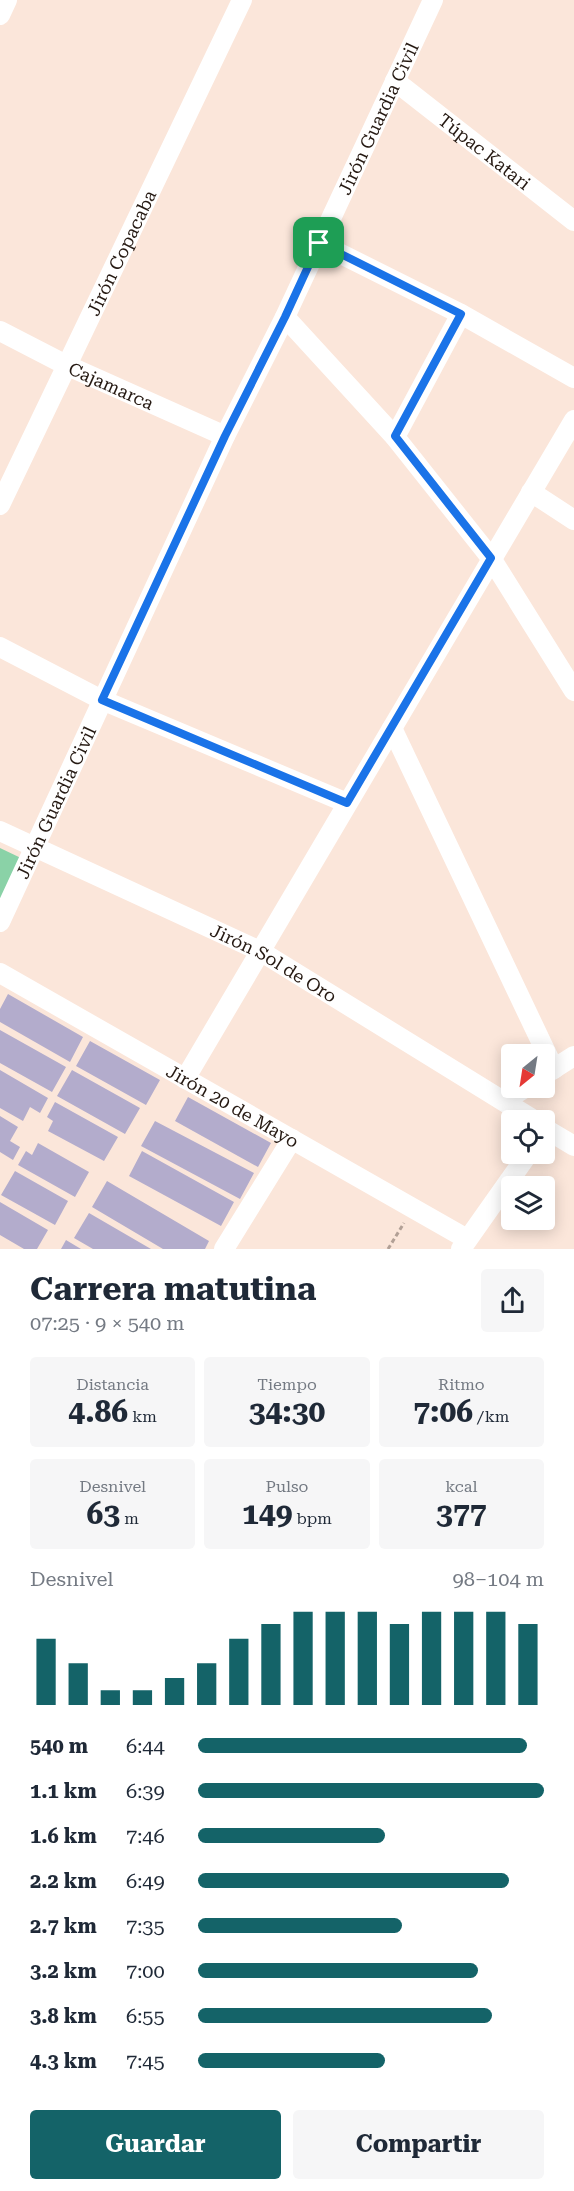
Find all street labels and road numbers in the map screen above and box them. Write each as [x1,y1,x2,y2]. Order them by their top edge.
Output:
street label: Jirón Guardia Civil [333,39,422,198]
street label: Túpac Katari [435,109,535,194]
street label: Jirón Copacaba [82,186,160,319]
street label: Cajamarca [66,357,157,414]
street label: Jirón Guardia Civil [11,722,100,882]
street label: Jirón Sol de Oro [207,919,341,1006]
street label: Jirón 20 de Mayo [163,1060,303,1152]

